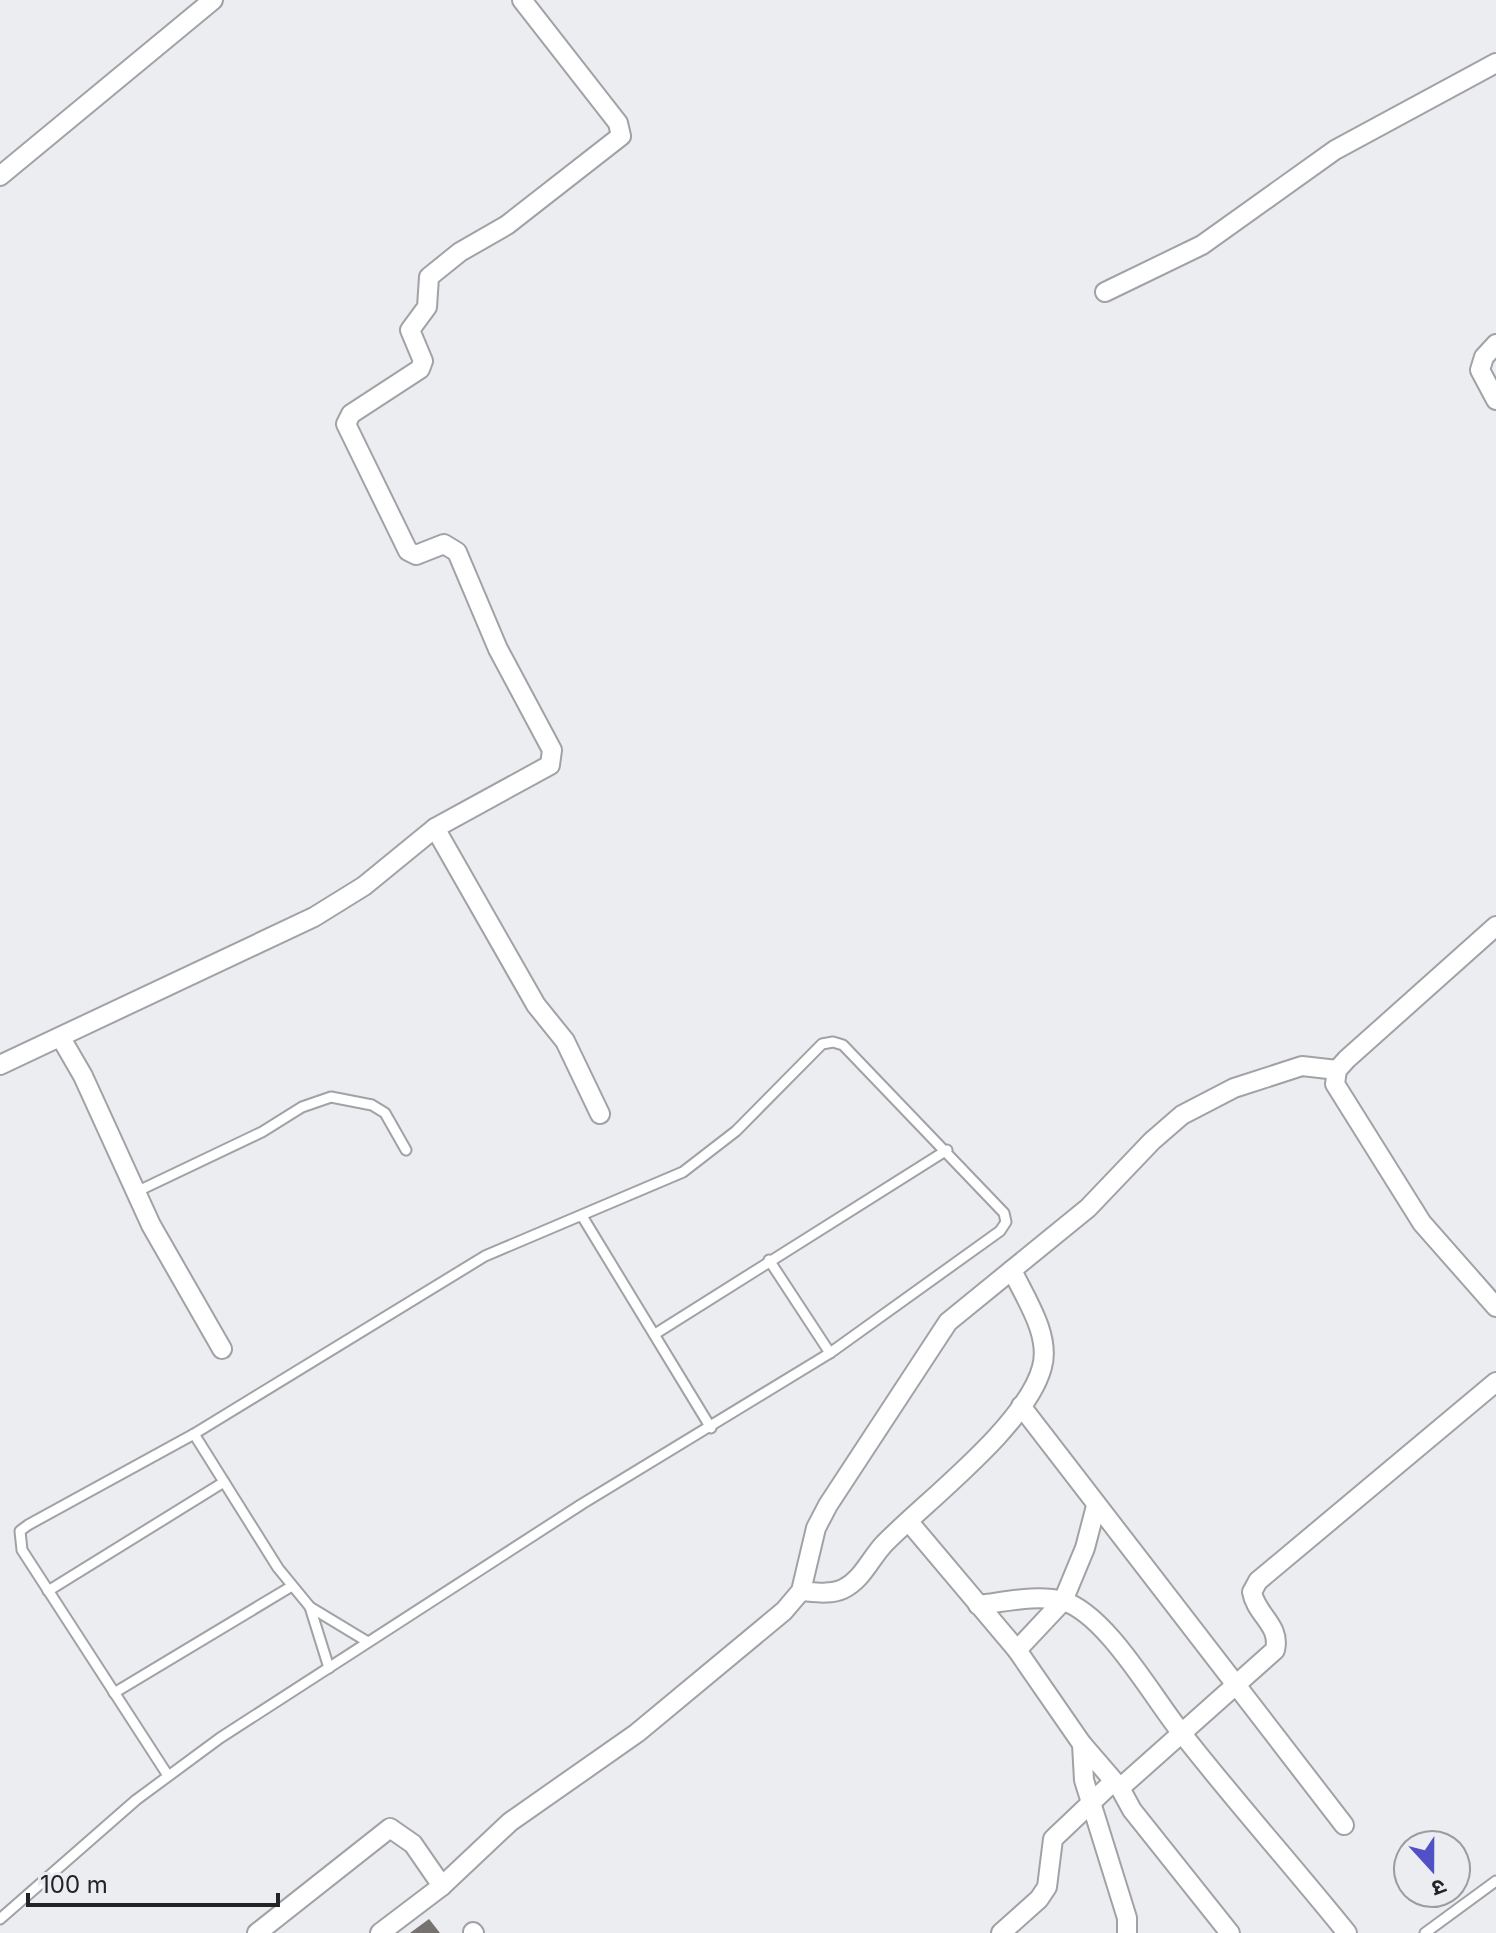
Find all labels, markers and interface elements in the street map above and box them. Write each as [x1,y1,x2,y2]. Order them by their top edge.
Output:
north arrow [1392,1829,1472,1909]
scale bar [28,1857,278,1907]
text: 100 m [40,1870,108,1899]
text: उ [1427,1873,1450,1903]

